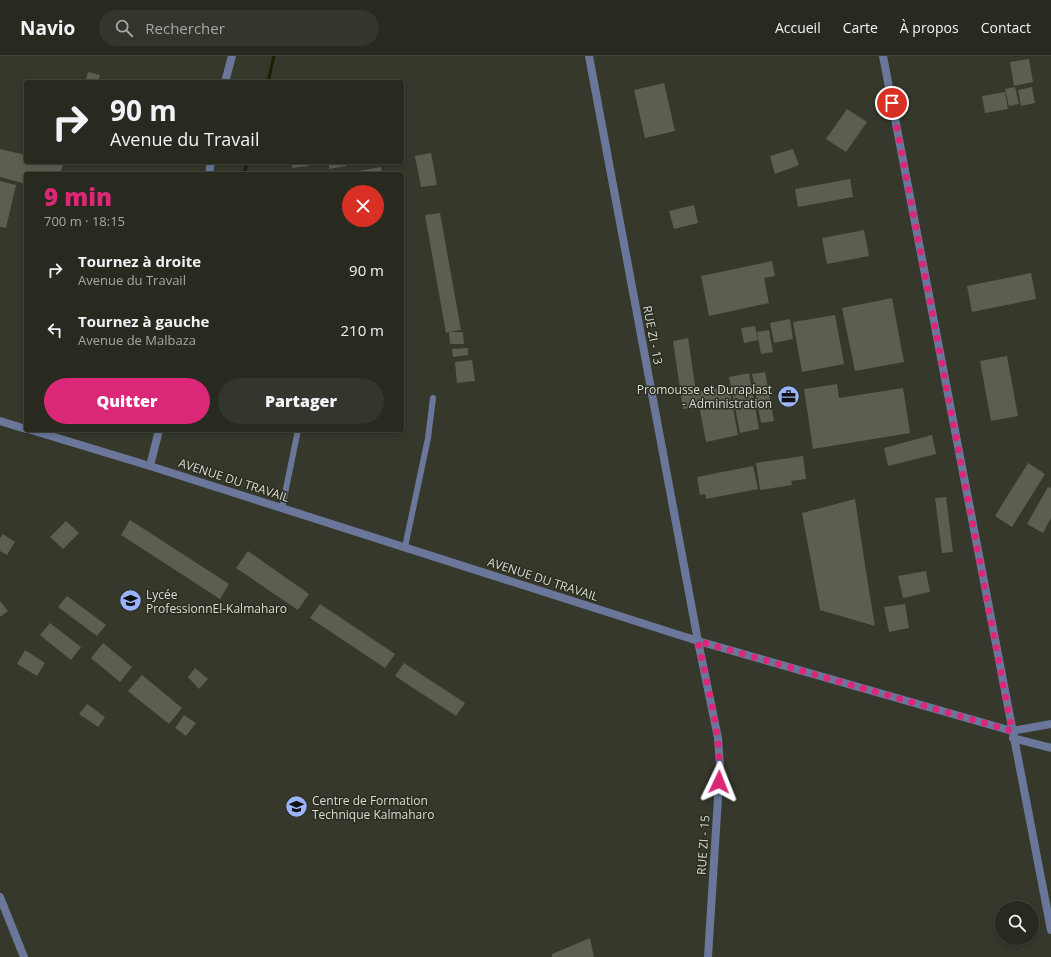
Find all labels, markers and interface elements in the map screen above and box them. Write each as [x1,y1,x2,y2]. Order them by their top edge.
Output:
search box [99,10,379,46]
text: Navio [20,15,75,41]
icon: search [113,17,135,39]
text: Rechercher [145,18,225,38]
text: Accueil [775,18,821,37]
text: Carte [843,18,878,37]
text: À propos [900,18,959,37]
text: Contact [981,18,1031,37]
pin [875,86,909,120]
text: 90 m [110,91,177,129]
icon: arrive [881,92,903,114]
icon: right [44,96,96,148]
text: Avenue du Travail [110,127,259,151]
text: 9 min [44,180,112,213]
button: close [342,185,384,227]
text: 700 m · 18:15 [44,212,125,230]
text: Tournez à droite [78,251,201,271]
icon: right [44,259,66,281]
text: 90 m [349,260,384,280]
text: Avenue du Travail [78,271,186,289]
street label: RUE ZI - 13 [639,304,667,366]
text: Tournez à gauche [78,311,209,331]
icon: left [44,319,66,341]
text: 210 m [340,320,384,340]
text: Avenue de Malbaza [78,331,196,349]
button: Quitter [44,378,210,424]
button: Partager [218,378,384,424]
place label: Promousse et Duraplast - Administration [637,381,772,412]
office icon: Promousse et Duraplast - Administration [775,383,801,409]
street label: AVENUE DU TRAVAIL [176,454,292,506]
street label: AVENUE DU TRAVAIL [485,553,601,605]
place label: Lycée ProfessionnEl-Kalmaharo [146,586,287,617]
school or university icon: Lycée ProfessionnEl-Kalmaharo [118,588,144,614]
position arrow [698,761,740,803]
place label: Centre de Formation Technique Kalmaharo [312,792,434,823]
school or university icon: Centre de Formation Technique Kalmaharo [284,794,310,820]
street label: RUE ZI - 15 [692,814,714,876]
map controls [995,901,1039,945]
button: search [995,901,1039,945]

